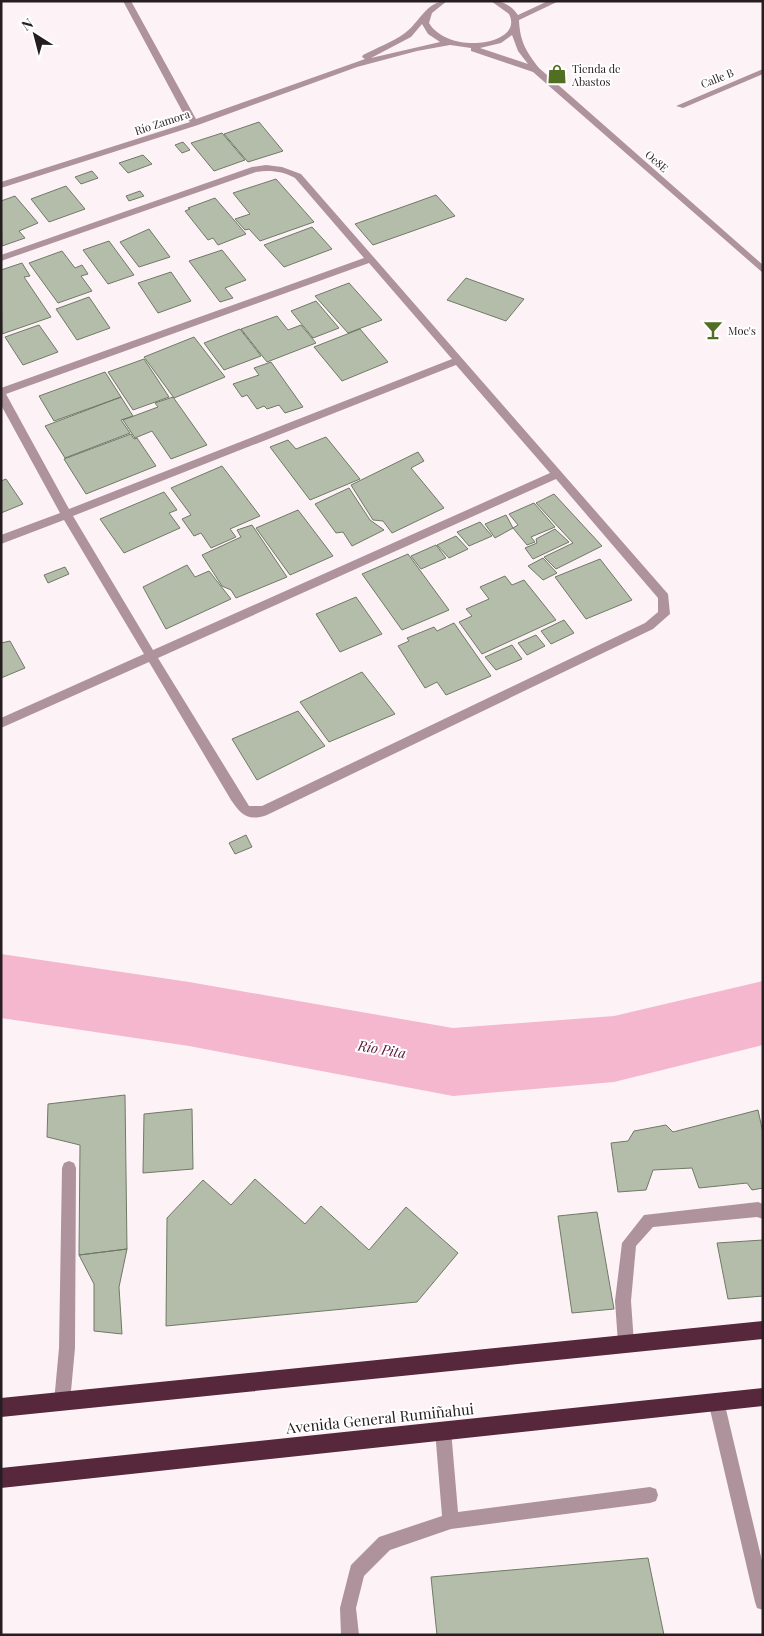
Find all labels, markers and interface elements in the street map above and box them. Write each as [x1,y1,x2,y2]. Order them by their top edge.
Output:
north arrow [10,10,60,60]
text: N [17,13,37,35]
place label: Tienda de Abastos [571,61,621,89]
shop icon: Tienda de Abastos [546,63,568,85]
street label: Calle B [698,65,736,91]
street label: Río Zamora [132,106,192,138]
street label: Oe8E [642,147,672,175]
bar icon: Moe's [702,319,724,341]
place label: Moe's [728,323,756,338]
water label: Río Pita [356,1035,407,1063]
street label: Avenida General Rumiñahui [284,1398,475,1438]

